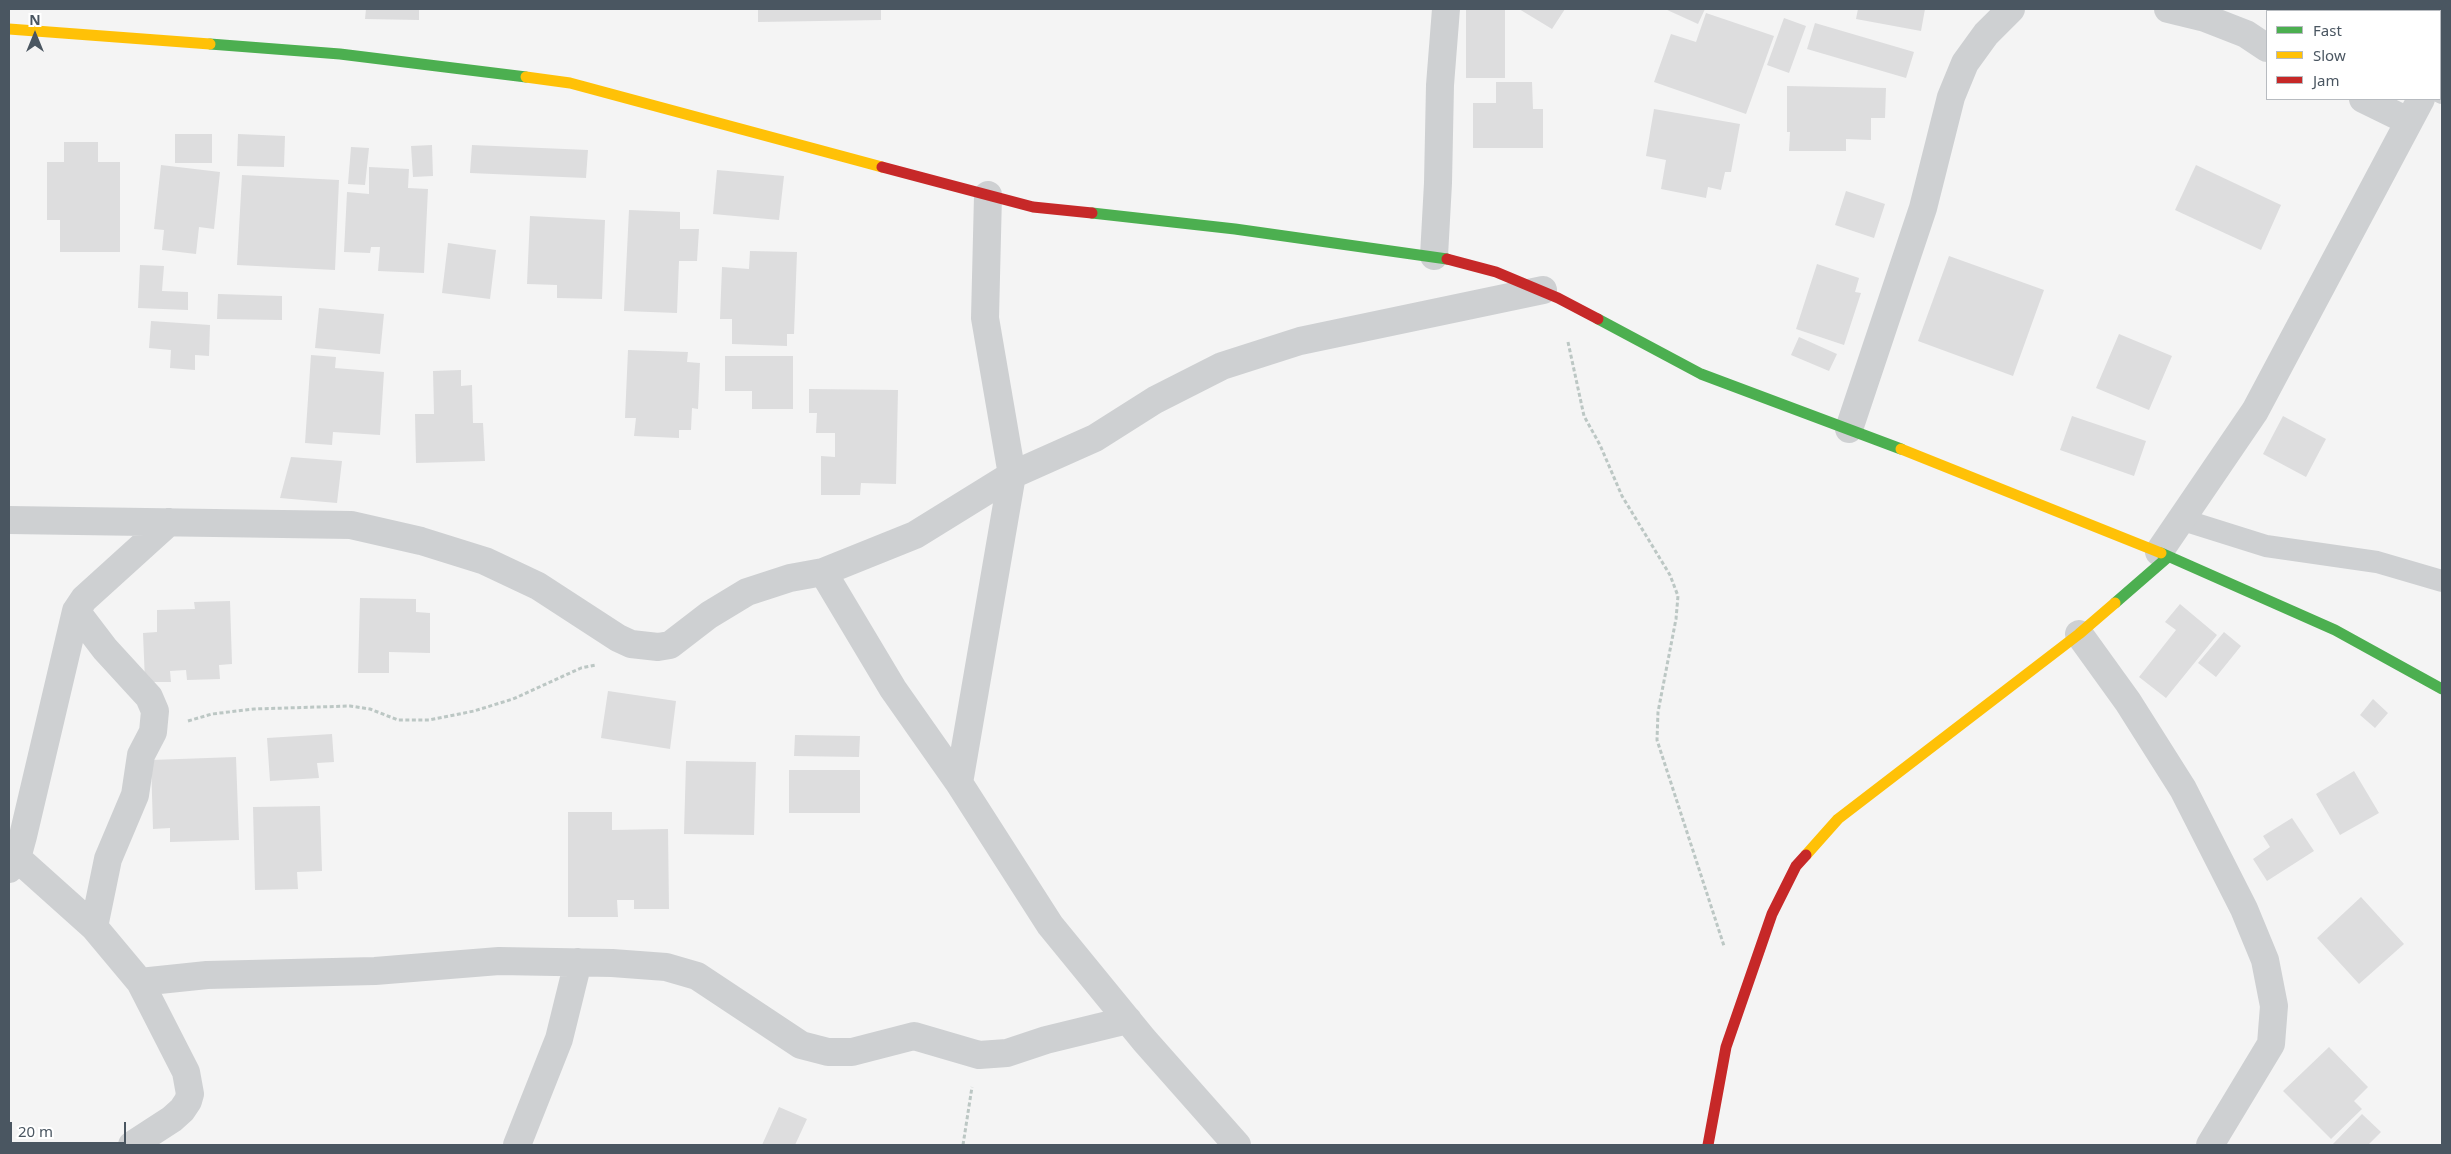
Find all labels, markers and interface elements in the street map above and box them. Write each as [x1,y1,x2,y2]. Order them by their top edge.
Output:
north arrow [10,10,60,60]
text: N [29,10,41,29]
legend [2266,10,2441,100]
text: Fast [2313,20,2342,40]
text: Slow [2313,45,2346,65]
text: Jam [2313,70,2340,90]
scale bar [12,1112,129,1144]
text: 20 m [18,1121,53,1141]

